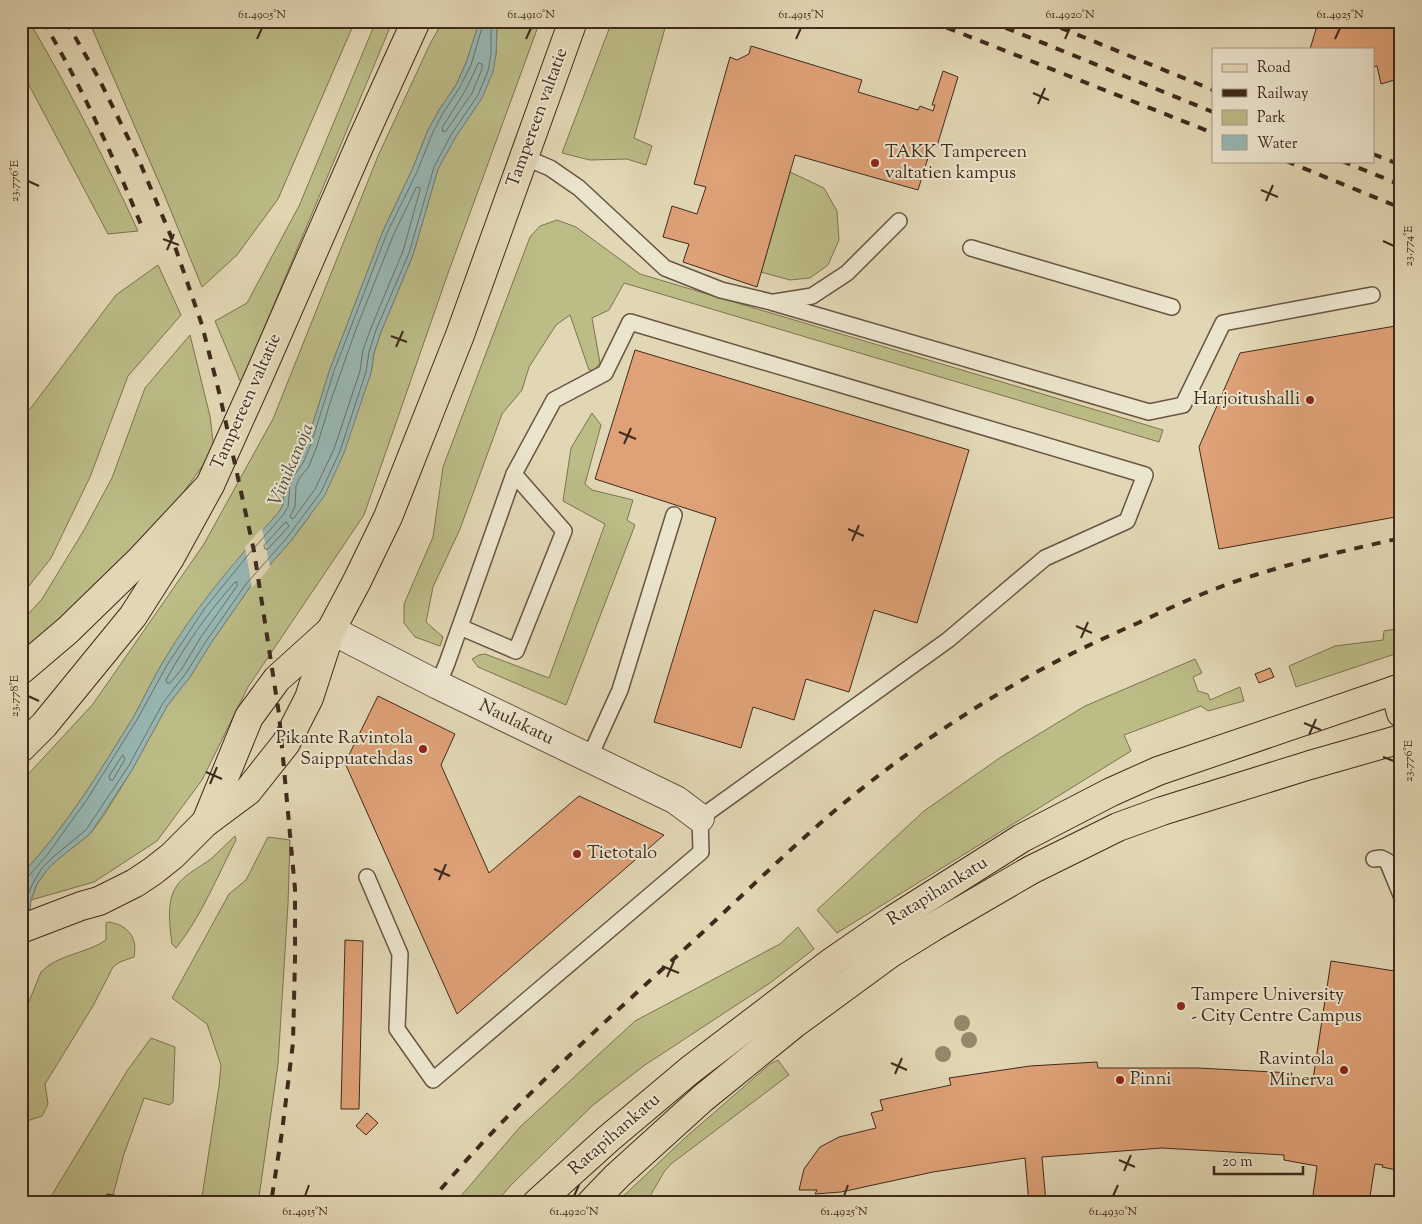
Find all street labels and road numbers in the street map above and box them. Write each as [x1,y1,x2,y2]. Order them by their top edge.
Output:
street label: Tampereen valtatie [501,45,575,191]
street label: Tampereen valtatie [205,330,289,474]
street label: Naulakatu [474,694,558,752]
street label: Ratapihankatu [883,851,993,933]
street label: Ratapihankatu [563,1088,667,1182]

